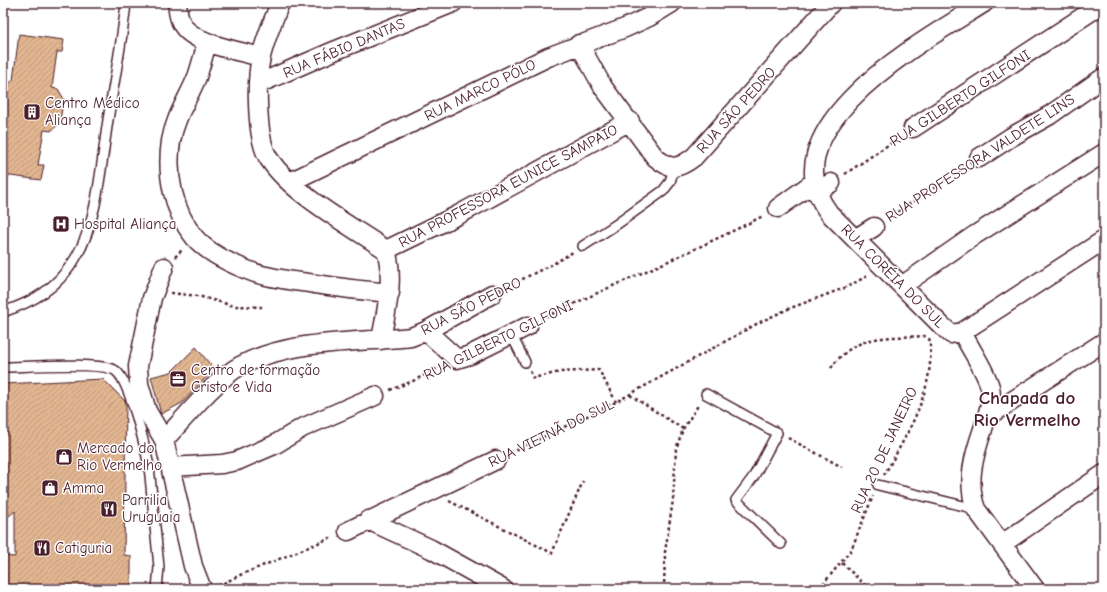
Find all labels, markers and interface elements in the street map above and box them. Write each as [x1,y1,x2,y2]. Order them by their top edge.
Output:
street label: RUA FÁBIO DANTAS [280,13,408,82]
street label: RUA GILBERTO GILFONI [886,46,1034,150]
street label: RUA MARCO PÓLO [421,54,539,125]
street label: RUA SÃO PEDRO [693,63,779,157]
street label: RUA PROFESSORA VALDETE LINS [882,90,1078,226]
place label: Centro Médico Aliança [45,94,140,129]
building icon: Centro Médico Aliança [22,102,42,122]
street label: RUA PROFESSORA EUNICE SAMPAIO [395,120,621,252]
hospital icon: Hospital Aliança [51,214,71,234]
place label: Hospital Aliança [74,215,177,233]
street label: RUA CORÉIA DO SUL [837,220,950,332]
street label: RUA SÃO PEDRO [418,273,524,339]
street label: RUA GILBERTO GILFONI [421,296,576,384]
place label: Centro de formação Cristo e Vida [191,361,320,396]
office icon: Centro de formação Cristo e Vida [168,369,188,389]
street label: RUA 20 DE JANEIRO [847,384,921,516]
district label: Chapada do Rio Vermelho [973,387,1081,431]
street label: RUA VIETNÃ DO SUL [485,395,617,471]
place label: Mercado do Rio Vermelho [77,439,162,474]
shop icon: Mercado do Rio Vermelho [54,447,74,467]
shop icon: Amma [40,478,60,498]
place label: Amma [63,479,104,497]
place label: Parrilia Uruguaia [122,491,181,526]
restaurant icon: Parrilia Uruguaia [99,499,119,519]
restaurant icon: Catiguria [32,538,52,558]
place label: Catiguria [55,539,112,557]

